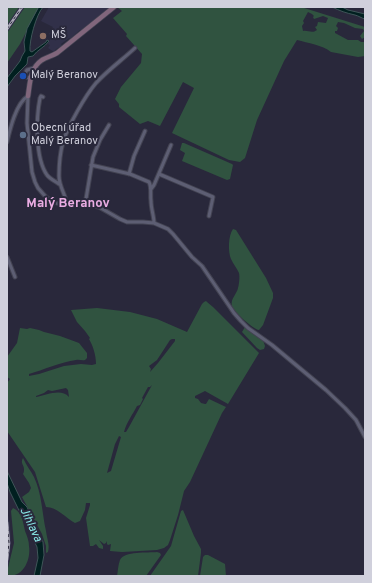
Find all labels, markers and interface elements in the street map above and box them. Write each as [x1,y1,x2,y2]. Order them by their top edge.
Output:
place label: MŠ [51,29,66,43]
marker: MŠ [38,31,48,41]
place label: Malý Beranov [31,69,98,83]
marker: Malý Beranov [18,71,28,81]
place label: Obecní úřad Malý Beranov [31,122,98,148]
marker: Obecní úřad Malý Beranov [18,130,28,140]
district label: Malý Beranov [26,196,110,212]
water label: Jihlava [16,505,44,545]

